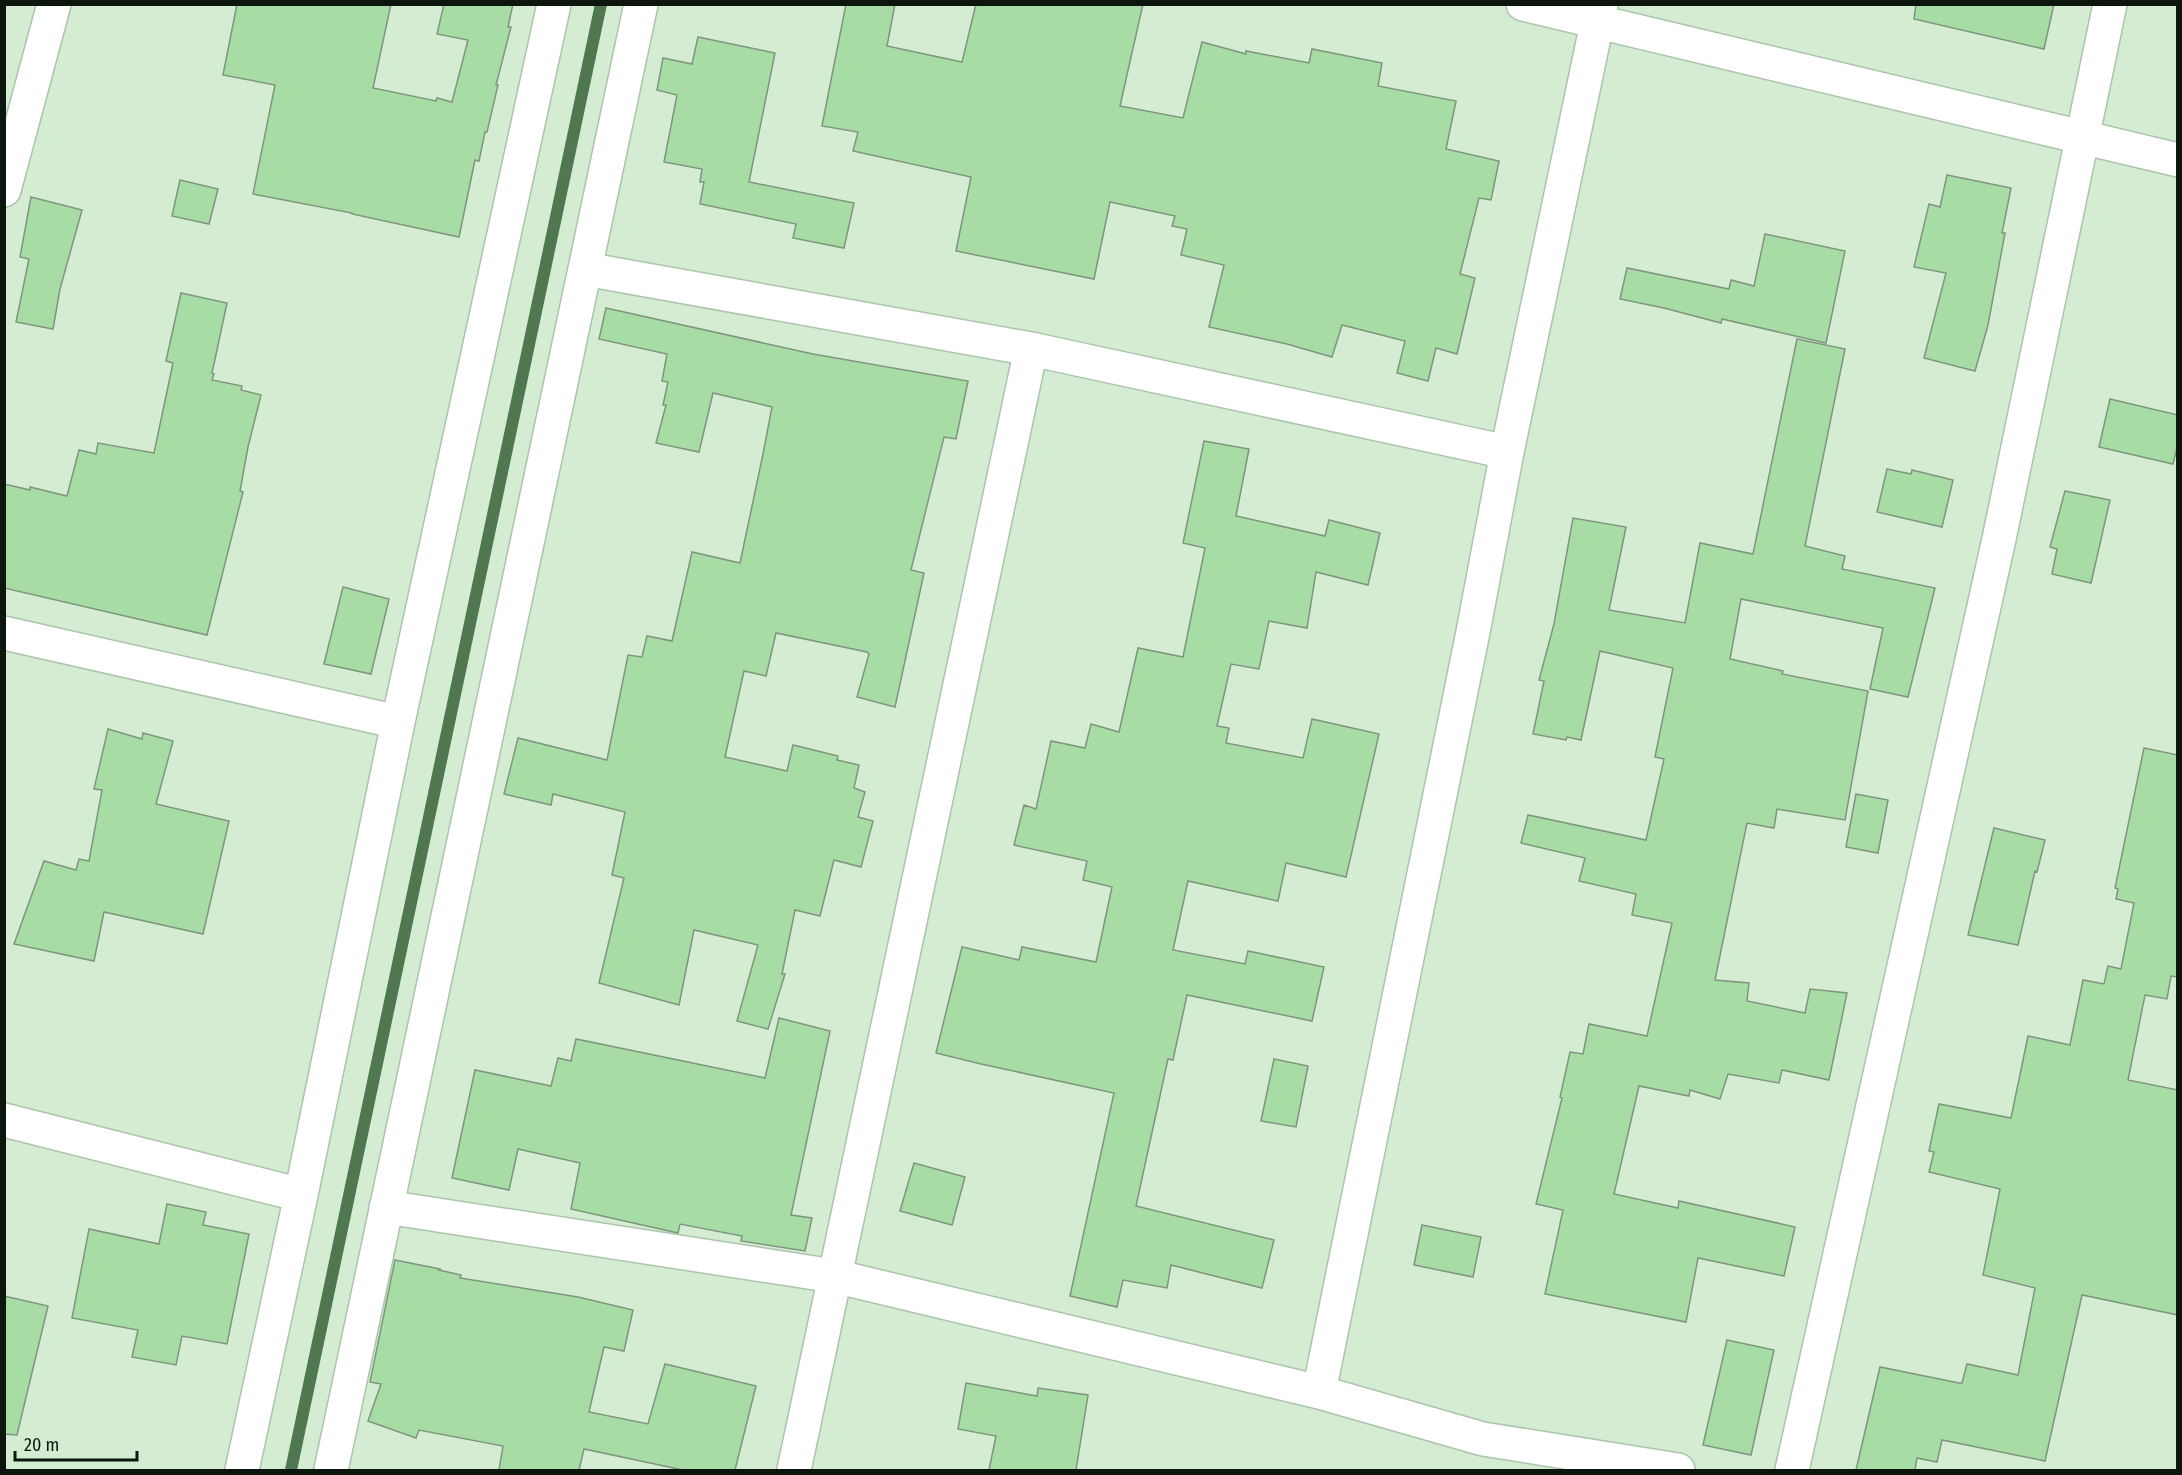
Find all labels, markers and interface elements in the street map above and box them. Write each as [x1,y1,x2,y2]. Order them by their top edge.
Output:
scale bar [15,1424,136,1462]
text: 20 m [24,1434,59,1456]

